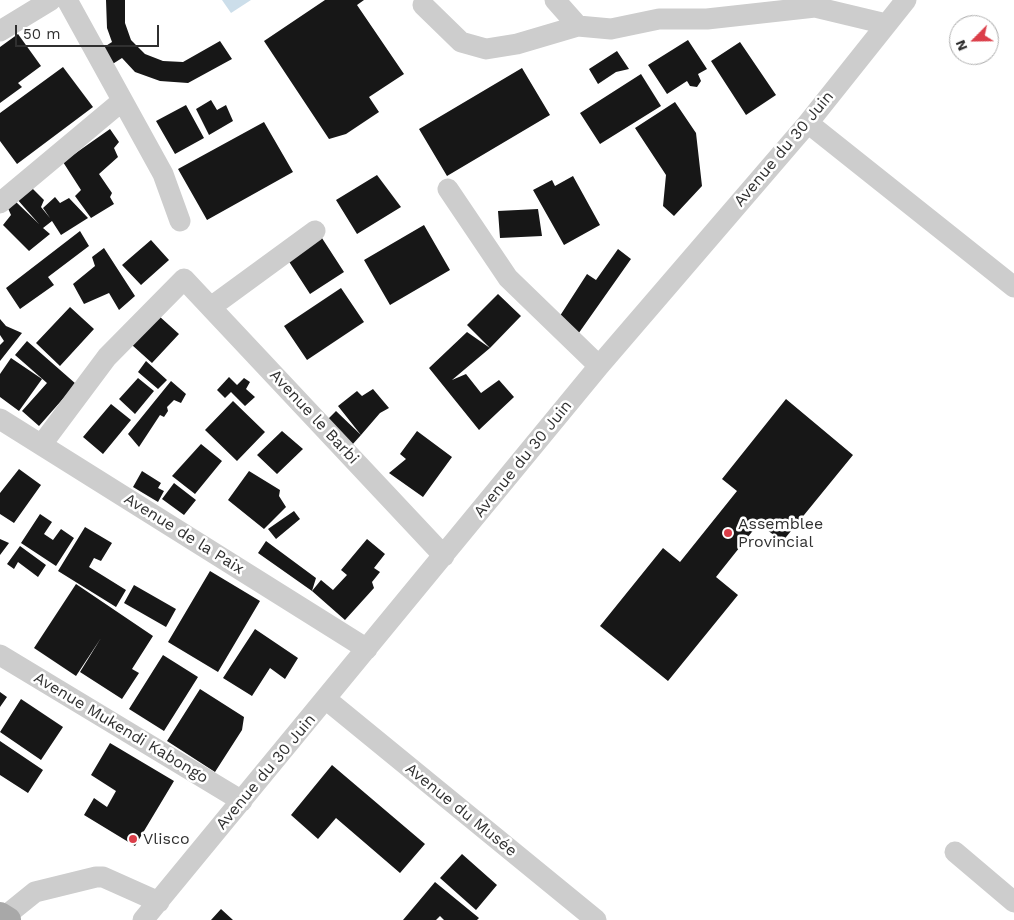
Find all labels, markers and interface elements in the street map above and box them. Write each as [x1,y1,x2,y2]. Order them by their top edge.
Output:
scale bar [18,15,161,47]
north arrow [949,15,999,65]
text: 50 m [23,25,60,43]
text: N [952,38,971,53]
street label: Avenue du 30 Juin [730,87,838,211]
street label: Avenue le Barbi [265,366,363,468]
street label: Avenue du 30 Juin [470,397,576,521]
street label: Avenue de la Paix [120,489,248,579]
place label: Assemblee Provincial [738,514,823,552]
marker: Assemblee Provincial [722,527,734,539]
street label: Avenue Mukendi Kabongo [30,668,212,788]
street label: Avenue du 30 Juin [212,710,320,834]
street label: Avenue du Musée [401,759,521,861]
place label: Vlisco [143,829,190,849]
marker: Vlisco [127,833,139,845]

